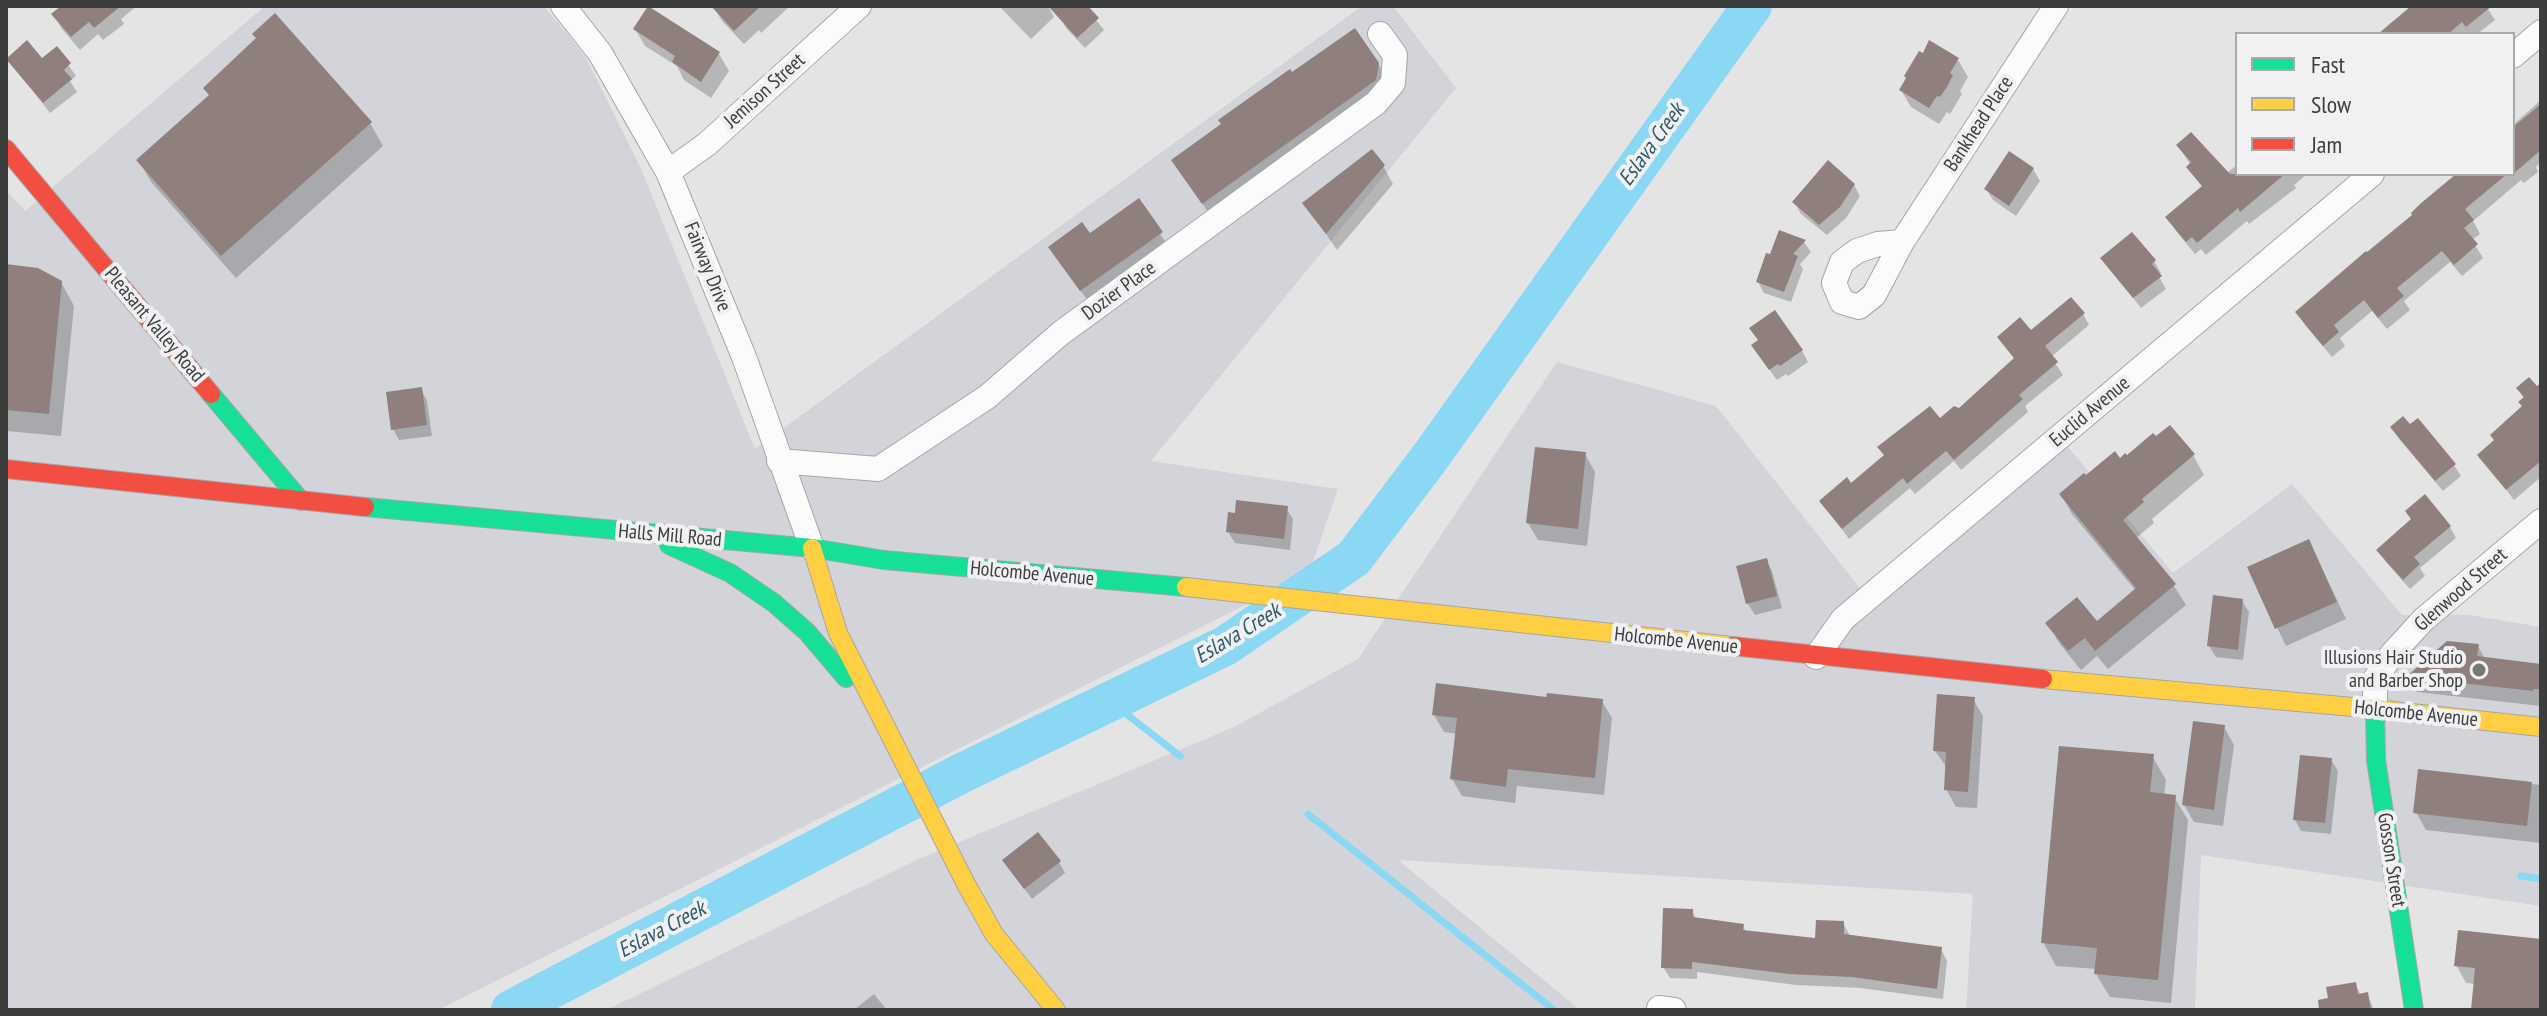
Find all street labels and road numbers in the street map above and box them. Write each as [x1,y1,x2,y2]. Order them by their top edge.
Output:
street label: Jemison Street [720,49,810,133]
street label: Bankhead Place [1939,72,2019,176]
street label: Fairway Drive [678,219,736,315]
street label: Dozier Place [1078,256,1160,326]
street label: Pleasant Valley Road [99,263,209,387]
street label: Euclid Avenue [2045,372,2135,452]
street label: Halls Mill Road [617,520,723,552]
street label: Glenwood Street [2410,543,2512,637]
street label: Holcombe Avenue [969,557,1095,591]
street label: Holcombe Avenue [1613,623,1739,659]
street label: Holcombe Avenue [2353,696,2479,732]
street label: Gosson Street [2372,811,2410,909]

